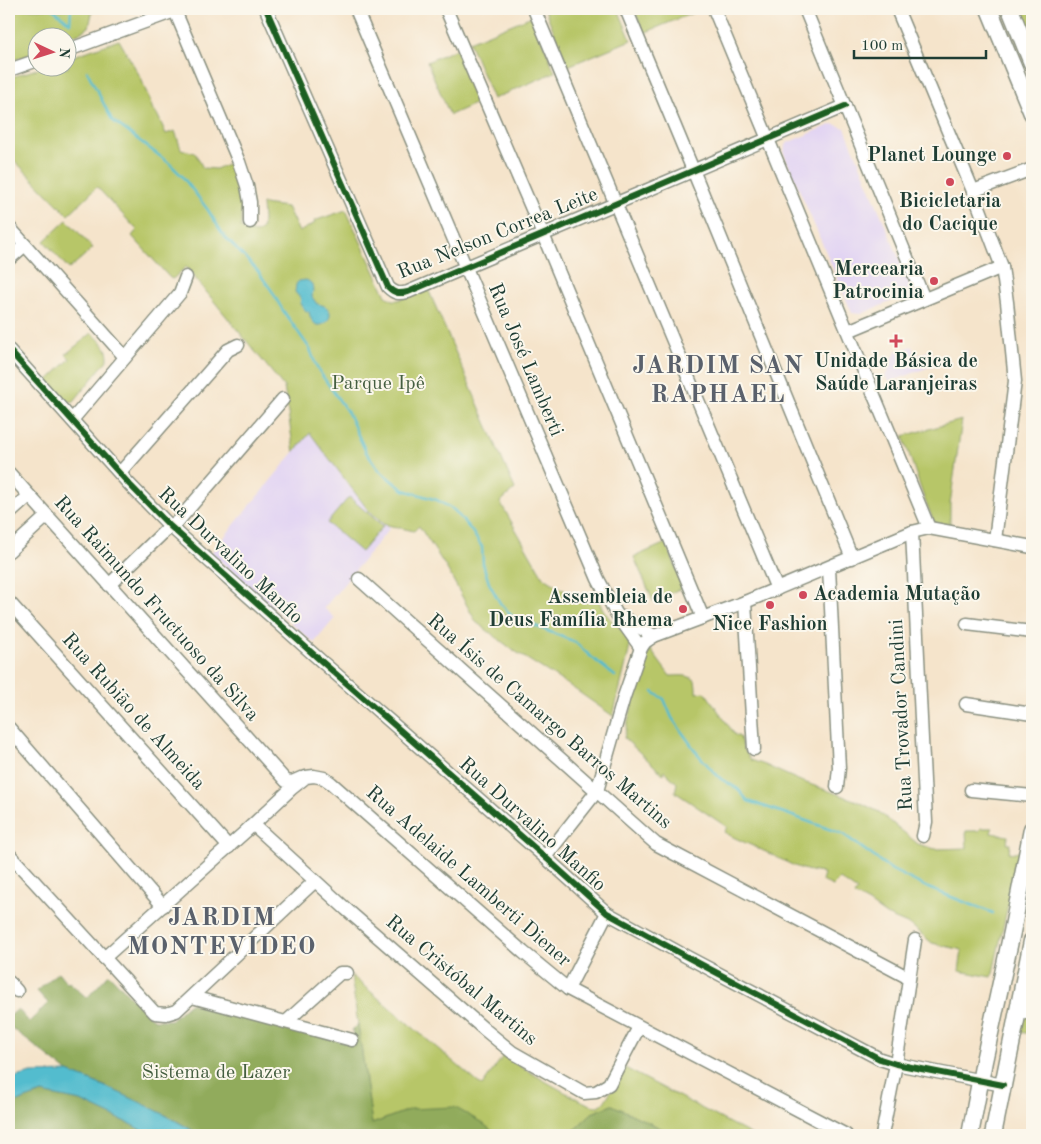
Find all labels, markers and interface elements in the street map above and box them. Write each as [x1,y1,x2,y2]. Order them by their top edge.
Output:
north arrow [28,28,78,78]
scale bar [854,28,986,60]
text: 100 m [861,39,903,54]
text: N [57,47,71,59]
place label: Planet Lounge [867,146,997,166]
marker: Planet Lounge [1001,150,1013,162]
marker: Bicicletaria do Cacique [944,176,956,188]
street label: Rua Nelson Correa Leite [395,185,601,283]
place label: Bicicletaria do Cacique [899,192,1001,235]
place label: Mercearia Patrocinia [832,260,924,303]
marker: Mercearia Patrocinia [928,275,940,287]
street label: Rua José Lamberti [484,281,566,439]
marker: Unidade Básica de Saúde Laranjeiras [889,334,903,348]
place label: Unidade Básica de Saúde Laranjeiras [814,352,978,395]
district label: JARDIM SAN RAPHAEL [632,354,804,408]
park label: Parque Ipê [331,374,425,394]
street label: Rua Durvalino Manfio [154,484,306,628]
street label: Rua Raimundo Fructuoso da Silva [50,493,262,725]
place label: Academia Mutação [813,585,981,605]
place label: Assembleia de Deus Família Rhema [489,588,673,631]
marker: Academia Mutação [797,589,809,601]
marker: Nice Fashion [764,599,776,611]
marker: Assembleia de Deus Família Rhema [677,603,689,615]
street label: Rua Ísis de Camargo Barros Martins [423,608,677,833]
place label: Nice Fashion [712,615,828,635]
street label: Rua Trovador Candini [887,619,917,811]
street label: Rua Rubião de Almeida [58,630,209,794]
street label: Rua Durvalino Manfio [455,754,609,896]
street label: Rua Adelaide Lamberti Diener [362,783,574,971]
district label: JARDIM MONTEVIDEO [127,906,317,960]
street label: Rua Cristóbal Martins [381,912,541,1050]
park label: Sistema de Lazer [142,1063,290,1083]

